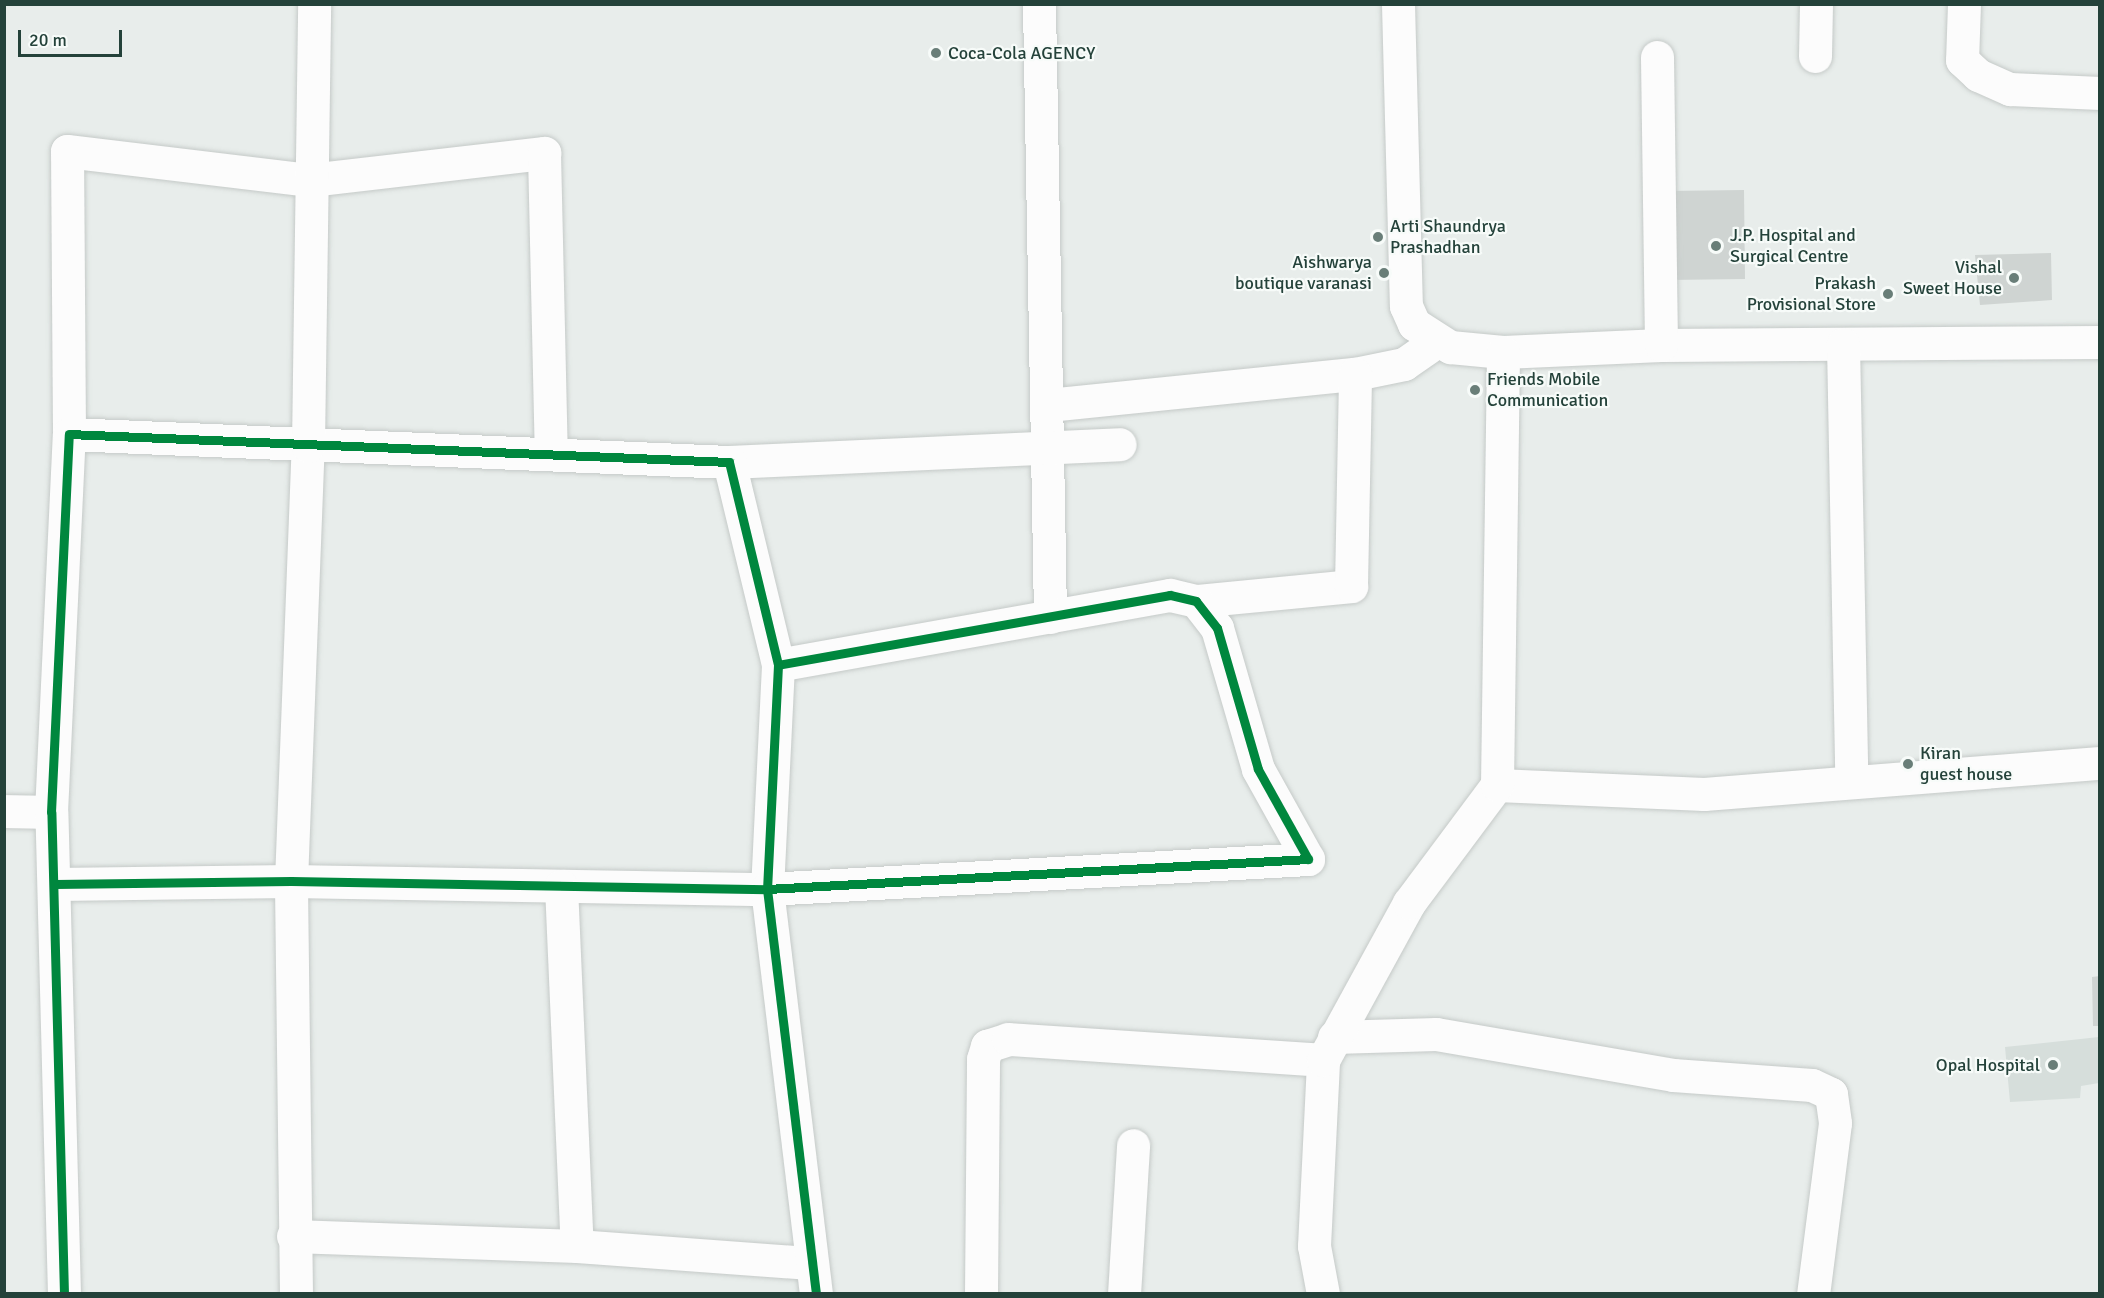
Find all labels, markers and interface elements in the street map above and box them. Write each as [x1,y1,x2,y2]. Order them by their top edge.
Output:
scale bar [21,18,124,56]
text: 20 m [29,29,67,51]
place label: Coca-Cola AGENCY [948,42,1095,64]
marker: Coca-Cola AGENCY [929,46,943,60]
place label: Arti Shaundrya Prashadhan [1390,216,1506,258]
place label: J.P. Hospital and Surgical Centre [1730,225,1856,268]
marker: Arti Shaundrya Prashadhan [1371,230,1385,244]
marker: J.P. Hospital and Surgical Centre [1707,237,1725,255]
place label: Aishwarya boutique varanasi [1235,252,1372,294]
place label: Vishal Sweet House [1903,257,2002,300]
marker: Aishwarya boutique varanasi [1377,266,1391,280]
marker: Vishal Sweet House [2007,271,2021,285]
place label: Prakash Provisional Store [1747,273,1876,316]
marker: Prakash Provisional Store [1881,287,1895,301]
place label: Friends Mobile Communication [1487,369,1608,412]
marker: Friends Mobile Communication [1468,383,1482,397]
place label: Kiran guest house [1920,743,2012,786]
marker: Kiran guest house [1901,757,1915,771]
place label: Opal Hospital [1936,1054,2040,1076]
marker: Opal Hospital [2044,1056,2062,1074]

